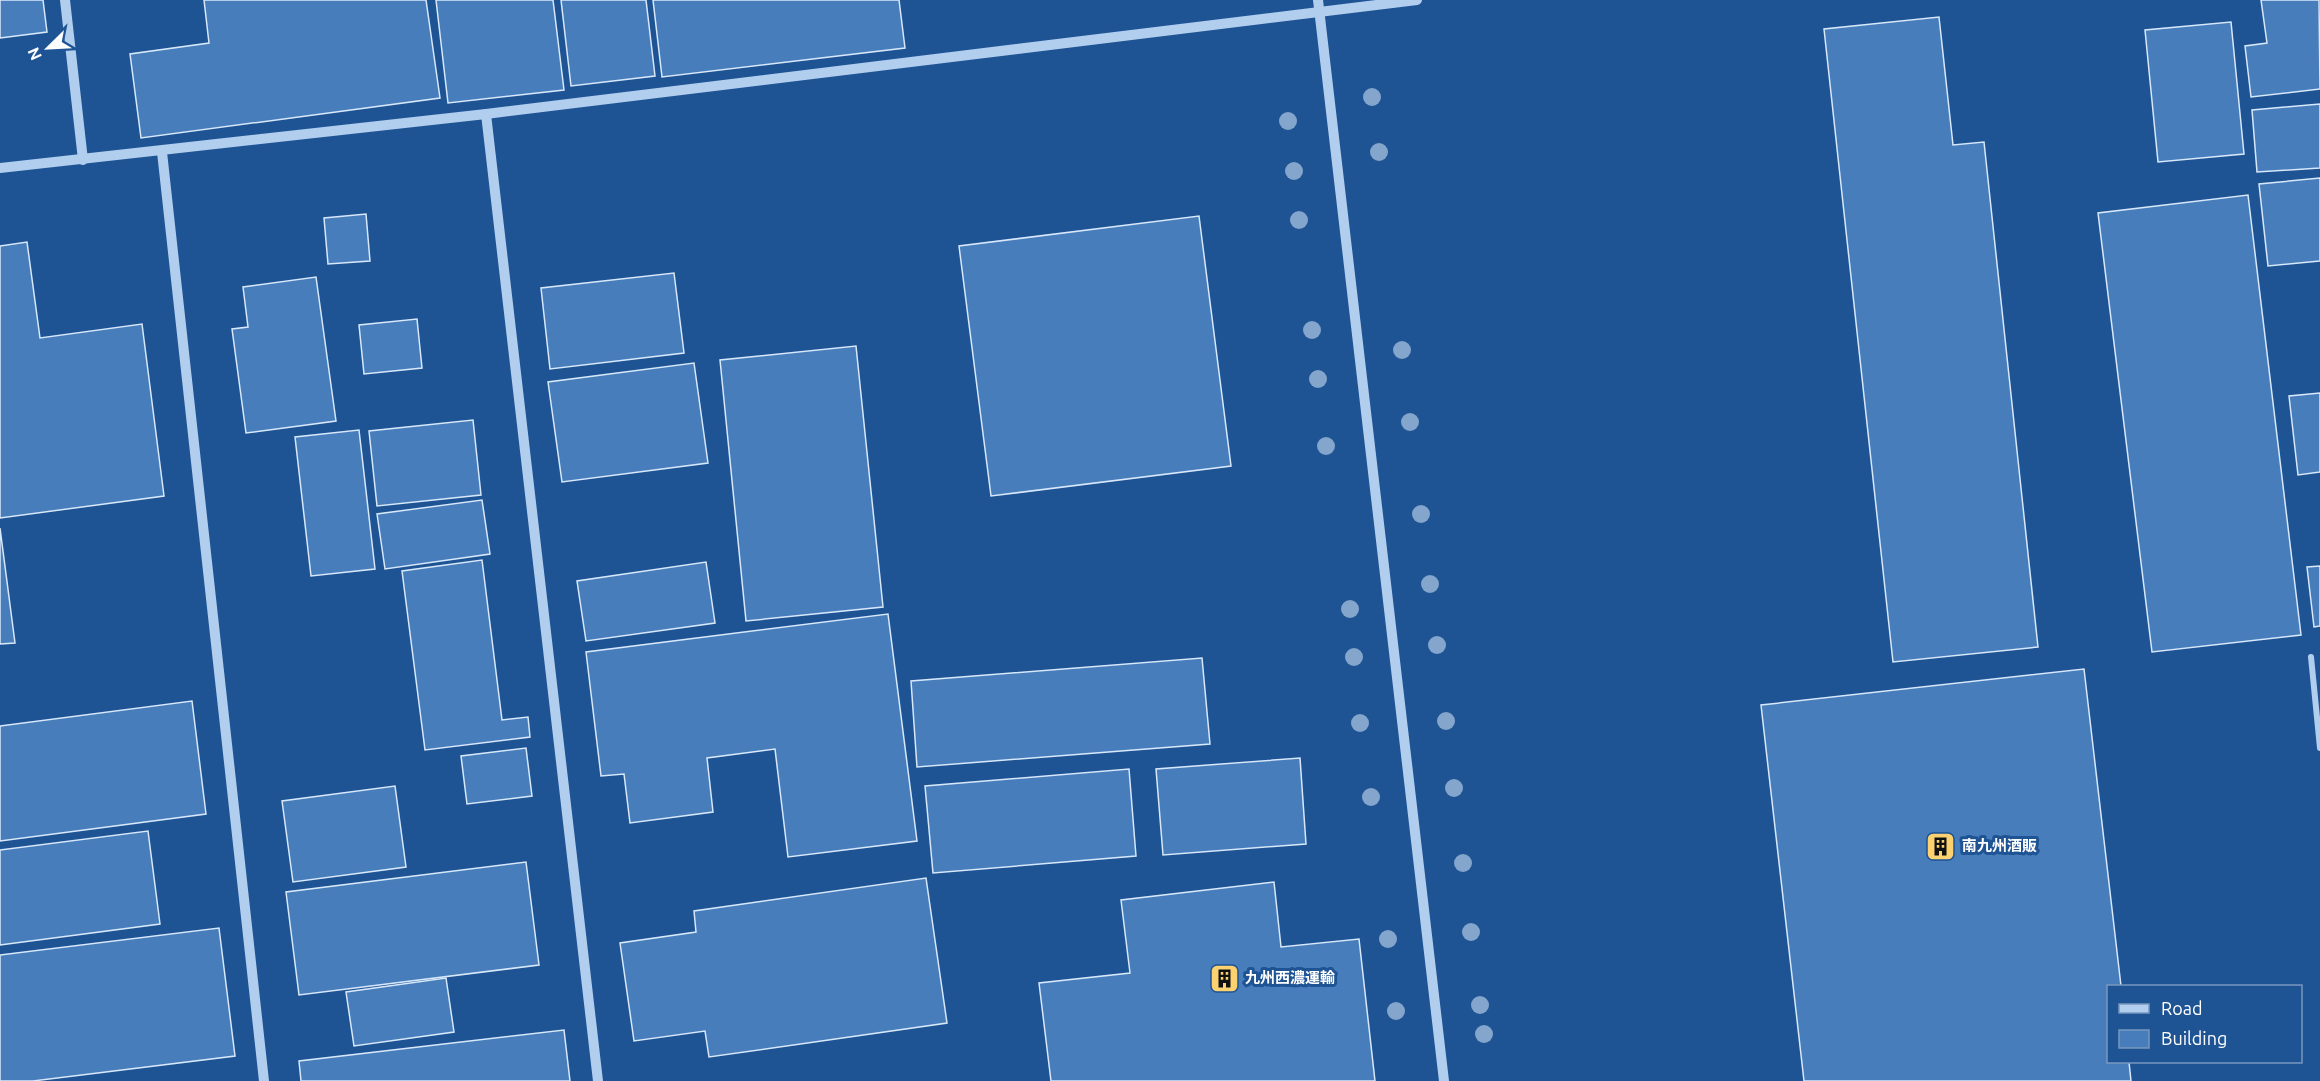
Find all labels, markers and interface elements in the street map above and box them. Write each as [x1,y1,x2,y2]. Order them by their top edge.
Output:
north arrow [18,18,78,78]
text: N [24,45,45,63]
building icon: 南九州酒販 [1925,830,1957,862]
place label: 南九州酒販 [1962,837,2037,854]
building icon: 九州西濃運輸 [1208,962,1240,994]
place label: 九州西濃運輸 [1245,969,1335,986]
legend [2107,985,2302,1063]
text: Road [2161,998,2203,1018]
text: Building [2161,1028,2227,1048]

